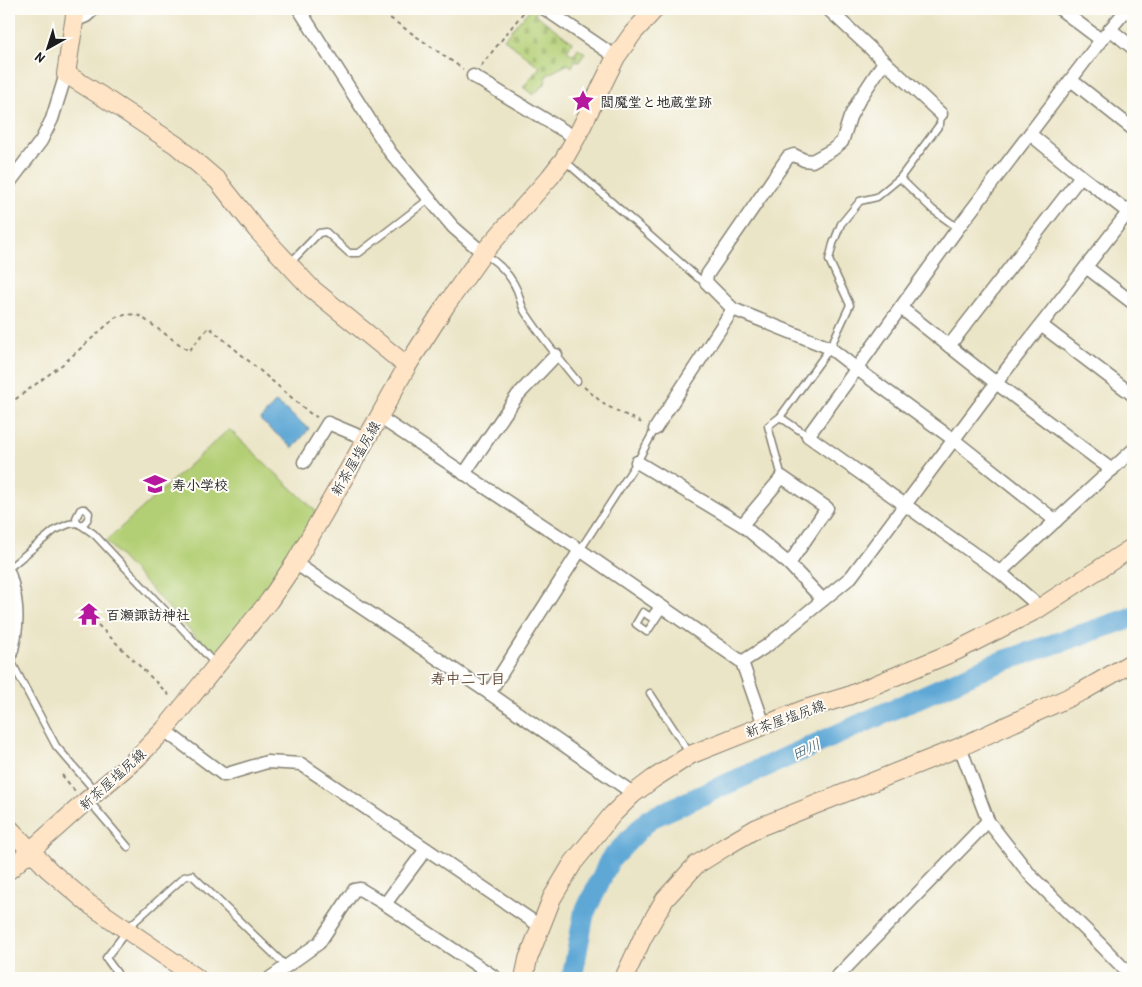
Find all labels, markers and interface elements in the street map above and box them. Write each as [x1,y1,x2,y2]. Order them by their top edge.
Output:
north arrow [22,22,72,72]
text: N [30,48,48,68]
place icon: 閻魔堂と地蔵堂跡 [570,88,596,114]
place label: 閻魔堂と地蔵堂跡 [600,92,712,111]
street label: 新茶屋塩尻線 [326,417,384,499]
school or university icon: 寿小学校 [142,471,168,497]
place label: 寿小学校 [172,475,228,494]
temple icon: 百瀬諏訪神社 [76,601,102,627]
place label: 百瀬諏訪神社 [106,605,190,624]
district label: 寿中二丁目 [430,668,506,689]
street label: 新茶屋塩尻線 [742,695,828,741]
water label: 田川 [788,733,824,765]
street label: 新茶屋塩尻線 [74,744,150,814]

